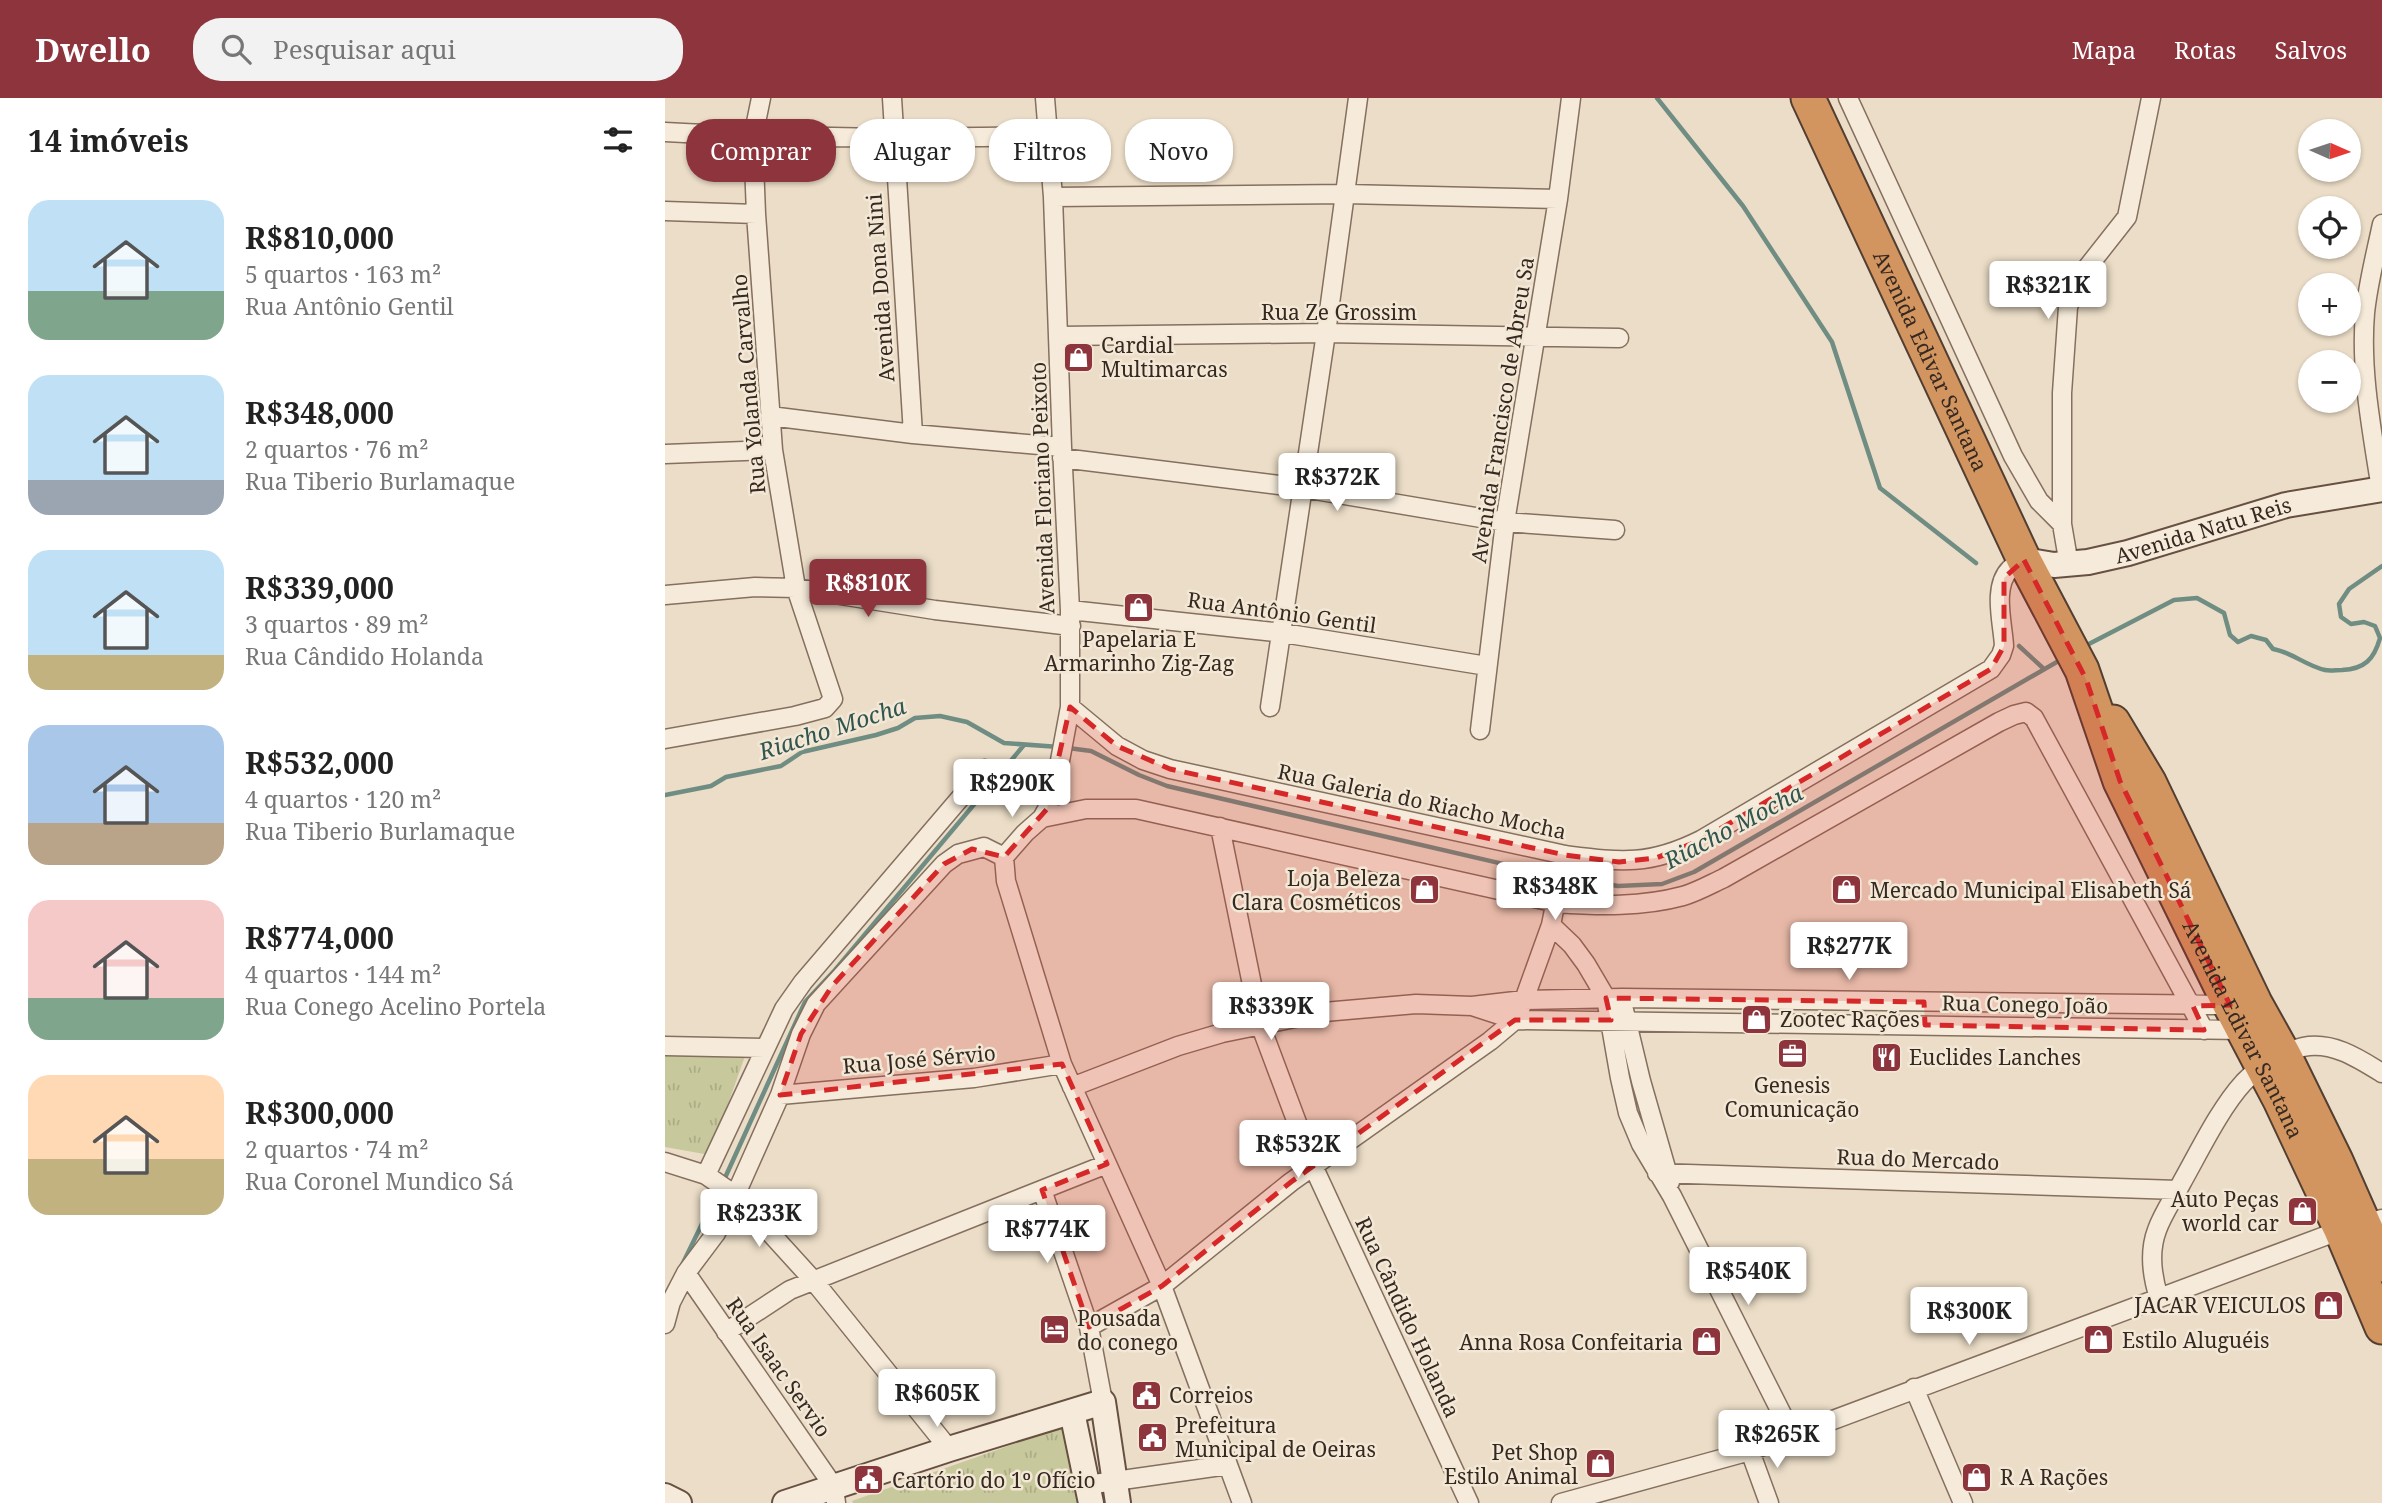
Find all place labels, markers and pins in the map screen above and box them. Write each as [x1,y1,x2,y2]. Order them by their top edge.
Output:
pin: R$321K [1991,262,2105,321]
place label: Cardial Multimarcas [1101,331,1228,383]
shop icon: Cardial Multimarcas [1061,340,1095,374]
pin: R$372K [1280,454,1394,513]
pin: R$810K [811,560,925,619]
shop icon: Papelaria E Armarinho Zig-Zag [1122,590,1156,624]
place label: Papelaria E Armarinho Zig-Zag [1044,625,1235,677]
pin: R$290K [955,760,1069,819]
pin: R$348K [1498,862,1612,922]
place label: Loja Beleza Clara Cosméticos [1231,864,1401,916]
shop icon: Loja Beleza Clara Cosméticos [1407,873,1441,907]
shop icon: Mercado Municipal Elisabeth Sá [1830,873,1864,907]
place label: Mercado Municipal Elisabeth Sá [1870,876,2192,904]
pin: R$277K [1792,922,1906,982]
pin: R$339K [1214,982,1328,1042]
shop icon: Zootec Rações [1740,1002,1774,1036]
place label: Zootec Rações [1780,1005,1920,1033]
office icon: Genesis Comunicação [1775,1036,1809,1070]
restaurant icon: Euclides Lanches [1869,1040,1903,1074]
place label: Euclides Lanches [1909,1043,2081,1071]
place label: Genesis Comunicação [1725,1071,1859,1123]
pin: R$532K [1241,1121,1355,1180]
place label: Auto Peças world car [2171,1185,2279,1237]
pin: R$233K [702,1190,816,1249]
shop icon: Auto Peças world car [2285,1194,2319,1228]
pin: R$774K [990,1206,1104,1265]
pin: R$540K [1691,1248,1805,1307]
pin: R$300K [1912,1288,2026,1347]
shop icon: JACAR VEICULOS [2312,1288,2346,1322]
place label: JACAR VEICULOS [2133,1291,2306,1319]
place label: Pousada do conego [1077,1304,1178,1356]
hotel icon: Pousada do conego [1037,1313,1071,1347]
shop icon: Estilo Aluguéis [2082,1323,2116,1357]
shop icon: Anna Rosa Confeitaria [1689,1325,1723,1359]
place label: Estilo Aluguéis [2122,1326,2269,1354]
place label: Anna Rosa Confeitaria [1459,1328,1683,1356]
pin: R$605K [880,1370,994,1429]
public building icon: Correios [1129,1378,1163,1412]
place label: Correios [1169,1381,1253,1409]
pin: R$265K [1720,1410,1834,1470]
place label: Prefeitura Municipal de Oeiras [1175,1411,1376,1463]
public building icon: Prefeitura Municipal de Oeiras [1135,1420,1169,1454]
place label: Pet Shop Estilo Animal [1444,1438,1578,1490]
shop icon: Pet Shop Estilo Animal [1584,1447,1618,1481]
shop icon: R A Rações [1960,1460,1994,1494]
public building icon: Cartório do 1º Ofício [852,1463,886,1497]
place label: R A Rações [2000,1463,2108,1491]
place label: Cartório do 1º Ofício [892,1466,1096,1494]

